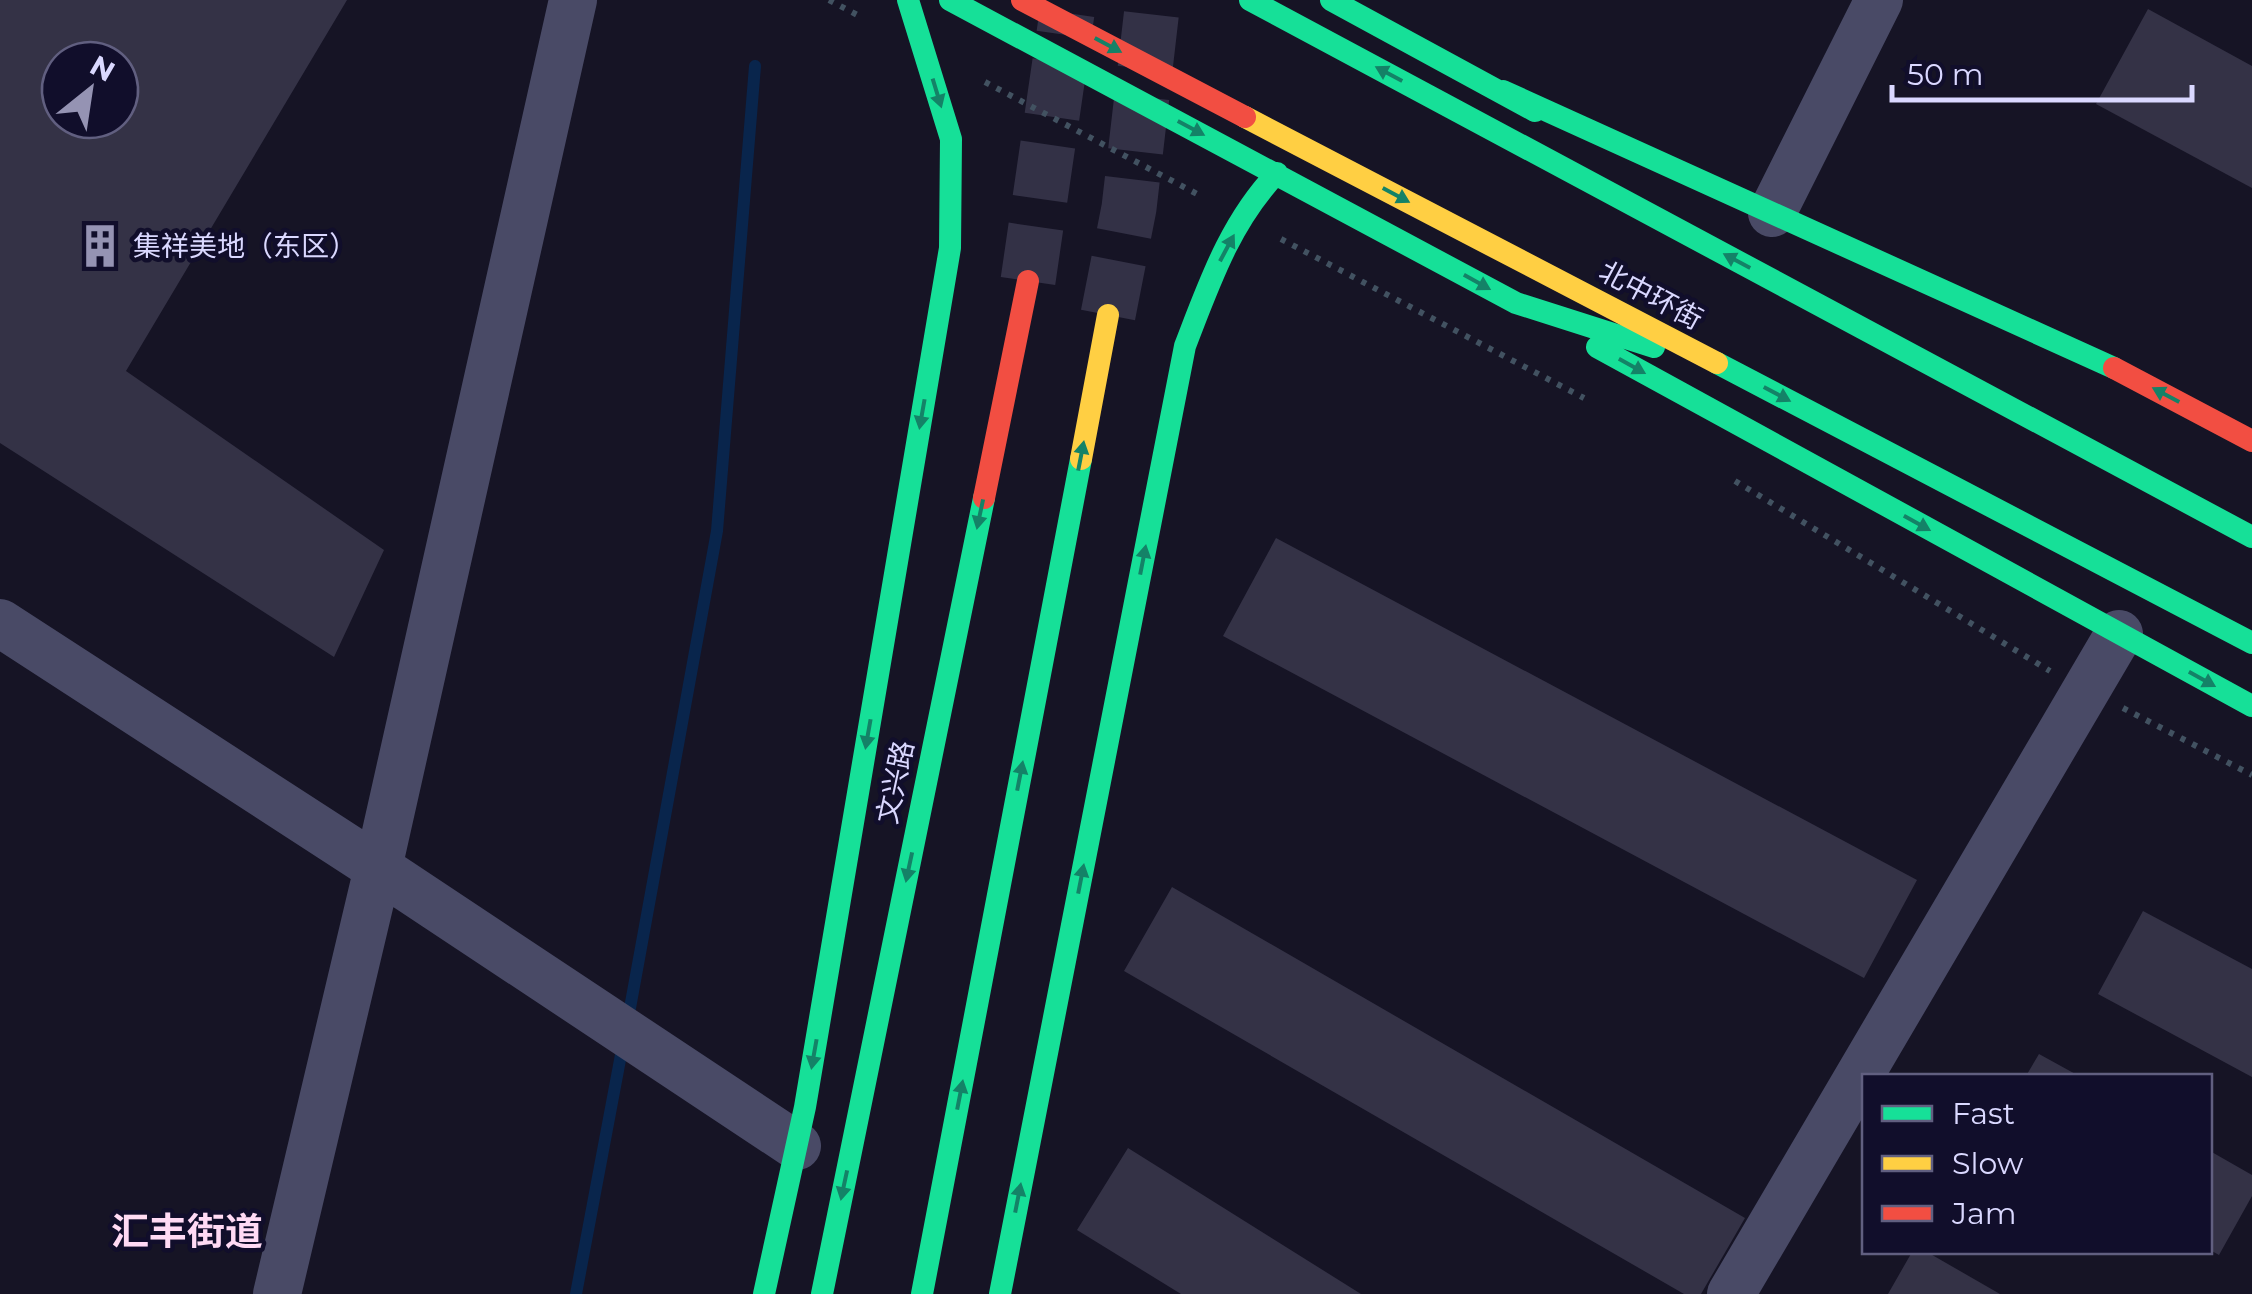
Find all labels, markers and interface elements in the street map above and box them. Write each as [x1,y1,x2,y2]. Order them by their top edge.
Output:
one-way arrow [1094,36,1123,53]
north arrow [40,40,140,140]
scale bar [1892,40,2192,102]
text: N [84,48,121,89]
text: 50 m [1907,56,1984,93]
one-way arrow [1374,66,1403,83]
one-way arrow [930,78,945,108]
one-way arrow [1176,119,1205,136]
one-way arrow [1382,187,1411,204]
building icon: 集祥美地（东区） [76,222,124,270]
place label: 集祥美地（东区） [133,229,357,263]
one-way arrow [1217,234,1235,262]
one-way arrow [1723,253,1751,270]
street label: 北中环街 [1594,254,1708,336]
one-way arrow [1463,273,1492,290]
one-way arrow [1618,357,1646,375]
one-way arrow [1763,386,1792,403]
one-way arrow [2152,386,2180,404]
one-way arrow [914,398,929,430]
one-way arrow [1074,440,1089,472]
one-way arrow [972,499,988,530]
one-way arrow [1903,513,1931,531]
one-way arrow [1136,544,1151,576]
one-way arrow [2188,669,2216,687]
one-way arrow [860,719,875,750]
street label: 文兴路 [870,737,920,827]
one-way arrow [1013,760,1029,791]
one-way arrow [900,852,916,883]
one-way arrow [1073,863,1089,894]
one-way arrow [806,1039,821,1071]
legend [1862,1074,2212,1254]
one-way arrow [953,1079,968,1110]
text: Fast [1952,1095,2015,1132]
text: Slow [1952,1145,2024,1182]
one-way arrow [835,1170,851,1201]
one-way arrow [1011,1182,1027,1213]
text: Jam [1951,1195,2017,1232]
district label: 汇丰街道 [111,1208,263,1255]

